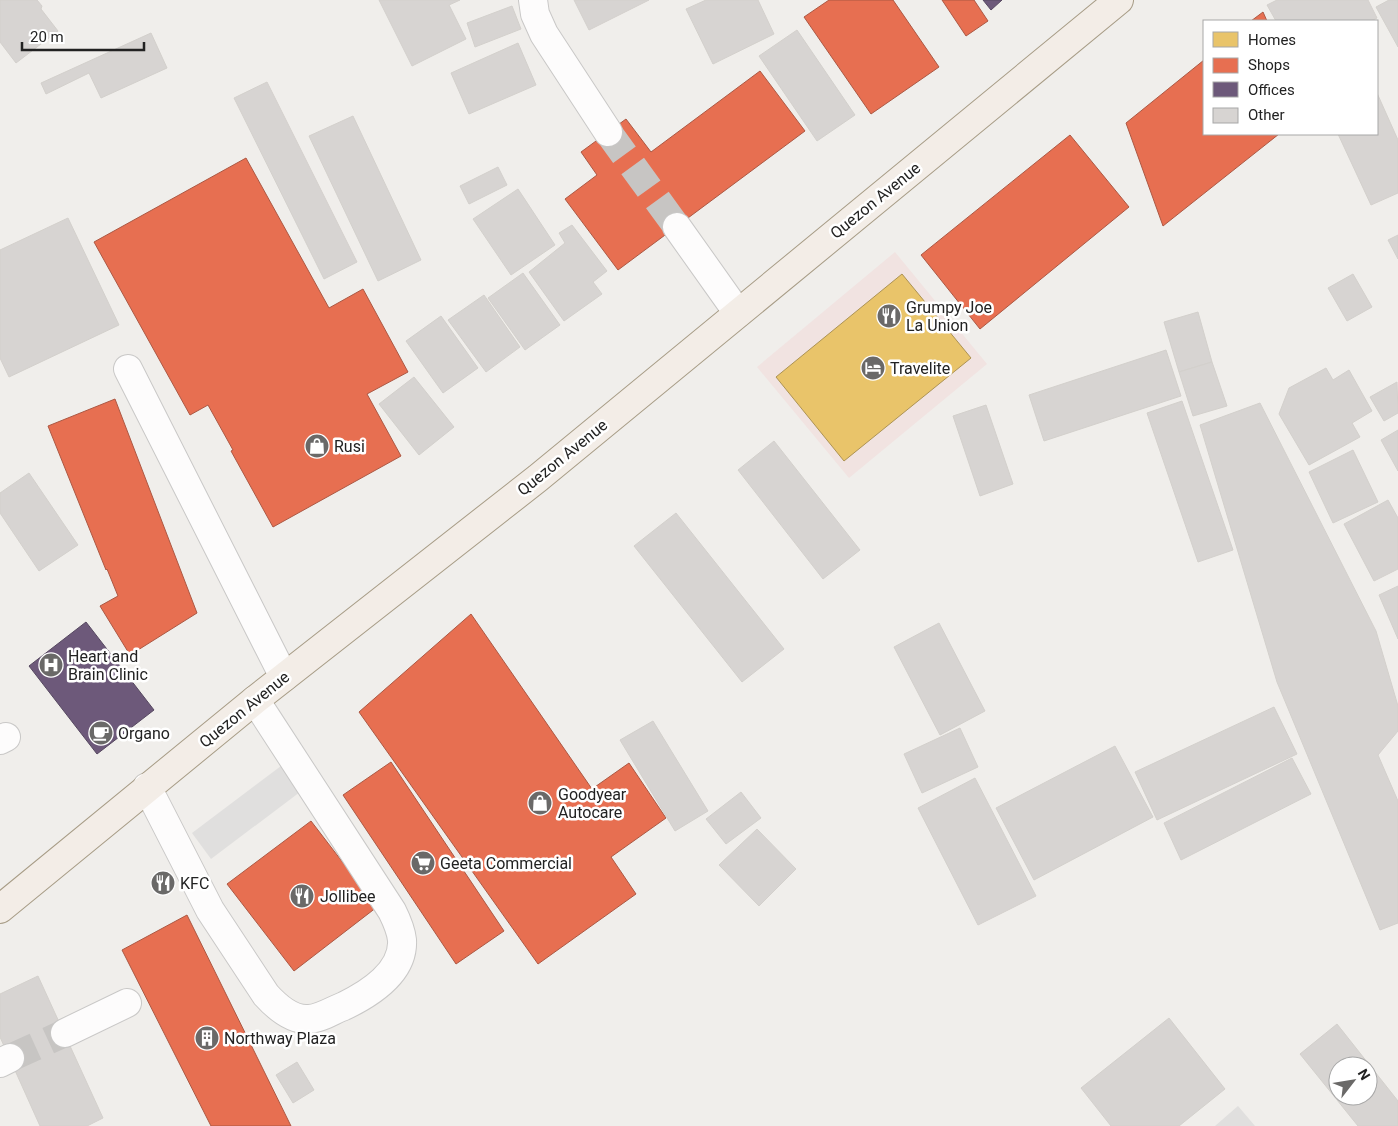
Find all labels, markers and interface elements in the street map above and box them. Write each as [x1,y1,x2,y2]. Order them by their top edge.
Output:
scale bar [22,20,145,52]
legend [1203,20,1378,135]
text: 20 m [30,28,64,46]
text: Homes [1248,31,1296,49]
text: Shops [1248,56,1290,74]
text: Offices [1248,81,1295,99]
text: Other [1248,106,1285,124]
street label: Quezon Avenue [826,158,924,243]
place label: Grumpy Joe La Union [906,298,992,335]
restaurant icon: Grumpy Joe La Union [876,303,902,329]
hotel icon: Travelite [860,355,886,381]
place label: Travelite [890,359,950,378]
street label: Quezon Avenue [513,415,611,500]
shop icon: Rusi [304,433,330,459]
place label: Rusi [334,437,365,456]
place label: Heart and Brain Clinic [68,647,148,684]
hospital icon: Heart and Brain Clinic [38,652,64,678]
street label: Quezon Avenue [195,667,293,752]
cafe icon: Organo [88,720,114,746]
place label: Organo [118,724,170,743]
place label: Goodyear Autocare [558,785,627,822]
shop icon: Goodyear Autocare [527,790,553,816]
supermarket icon: Geeta Commercial [410,850,436,876]
place label: Geeta Commercial [440,854,572,873]
restaurant icon: KFC [150,870,176,896]
place label: KFC [180,874,209,893]
restaurant icon: Jollibee [289,883,315,909]
place label: Jollibee [320,887,376,906]
building icon: Northway Plaza [194,1025,220,1051]
place label: Northway Plaza [224,1029,336,1048]
north arrow [1328,1056,1378,1106]
text: N [1355,1066,1374,1083]

